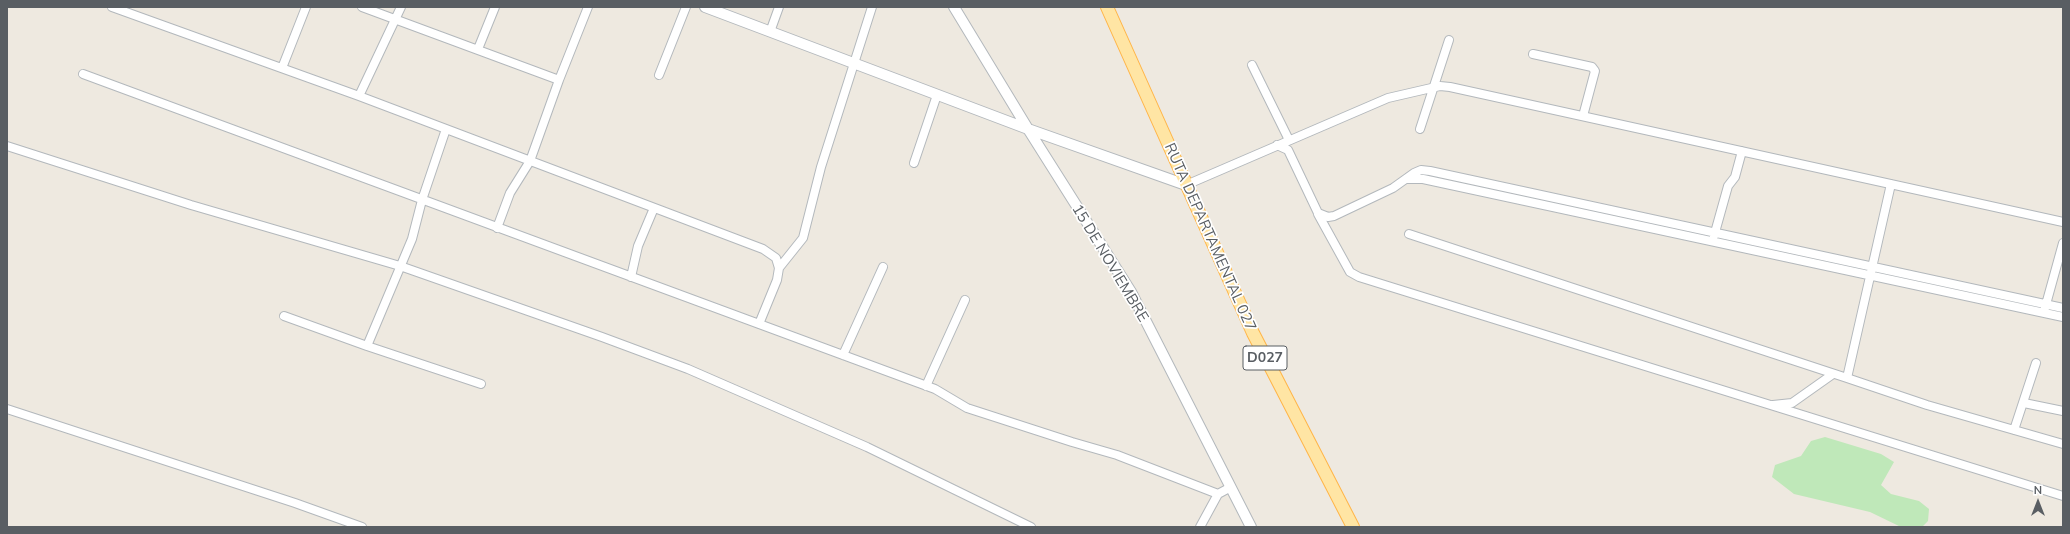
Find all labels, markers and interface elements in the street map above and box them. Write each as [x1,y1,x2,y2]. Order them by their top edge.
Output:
street label: RUTA DEPARTAMENTAL 027 [1160,140,1260,334]
street label: 15 DE NOVIEMBRE [1068,201,1152,325]
road number: D027 [1243,346,1287,370]
north arrow [2018,482,2058,522]
text: N [2034,483,2042,497]

